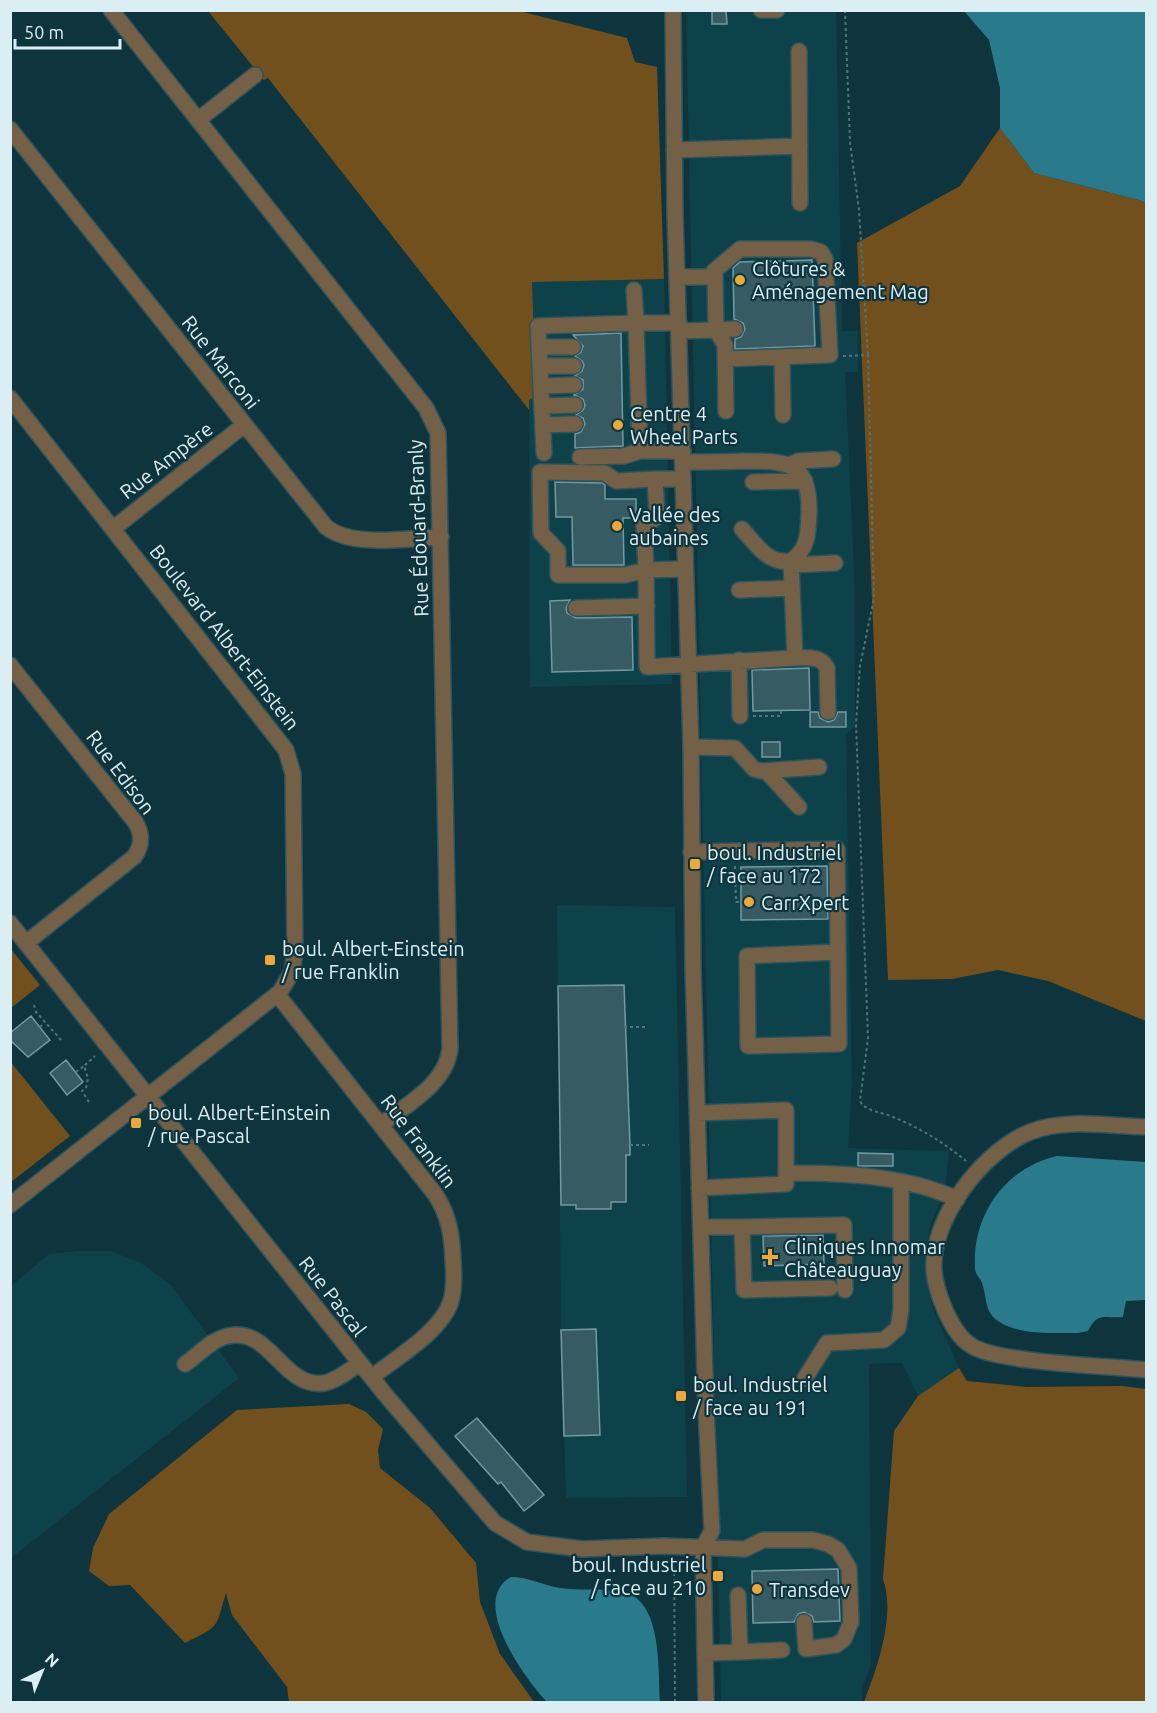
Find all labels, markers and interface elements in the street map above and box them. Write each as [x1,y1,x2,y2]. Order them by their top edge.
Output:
scale bar [15,12,120,50]
text: 50 m [24,22,64,42]
place label: Clôtures & Aménagement Mag [752,257,929,303]
marker: Clôtures & Aménagement Mag [733,273,747,287]
street label: Rue Marconi [177,311,265,413]
place label: Centre 4 Wheel Parts [630,402,738,448]
street label: Rue Ampère [115,417,217,503]
marker: Centre 4 Wheel Parts [611,418,625,432]
street label: Rue Édouard-Branly [403,439,433,617]
place label: Vallée des aubaines [629,503,720,549]
marker: Vallée des aubaines [610,519,624,533]
street label: Boulevard Albert-Einstein [145,540,305,734]
street label: Rue Edison [82,726,160,818]
place label: boul. Industriel / face au 172 [706,841,842,887]
marker: boul. Industriel / face au 172 [688,857,702,871]
place label: CarrXpert [761,891,849,914]
marker: CarrXpert [742,895,756,909]
place label: boul. Albert-Einstein / rue Franklin [281,937,465,983]
marker: boul. Albert-Einstein / rue Franklin [263,953,277,967]
street label: Rue Franklin [377,1090,461,1192]
place label: boul. Albert-Einstein / rue Pascal [147,1101,331,1147]
marker: boul. Albert-Einstein / rue Pascal [129,1116,143,1130]
place label: Cliniques Innomar Châteauguay [784,1235,945,1281]
marker: Cliniques Innomar Châteauguay [761,1248,779,1266]
street label: Rue Pascal [295,1251,371,1341]
place label: boul. Industriel / face au 191 [692,1373,828,1419]
marker: boul. Industriel / face au 191 [674,1389,688,1403]
place label: boul. Industriel / face au 210 [571,1553,706,1599]
marker: boul. Industriel / face au 210 [711,1569,725,1583]
place label: Transdev [769,1578,850,1601]
marker: Transdev [750,1582,764,1596]
north arrow [12,1641,72,1701]
text: N [42,1649,63,1671]

